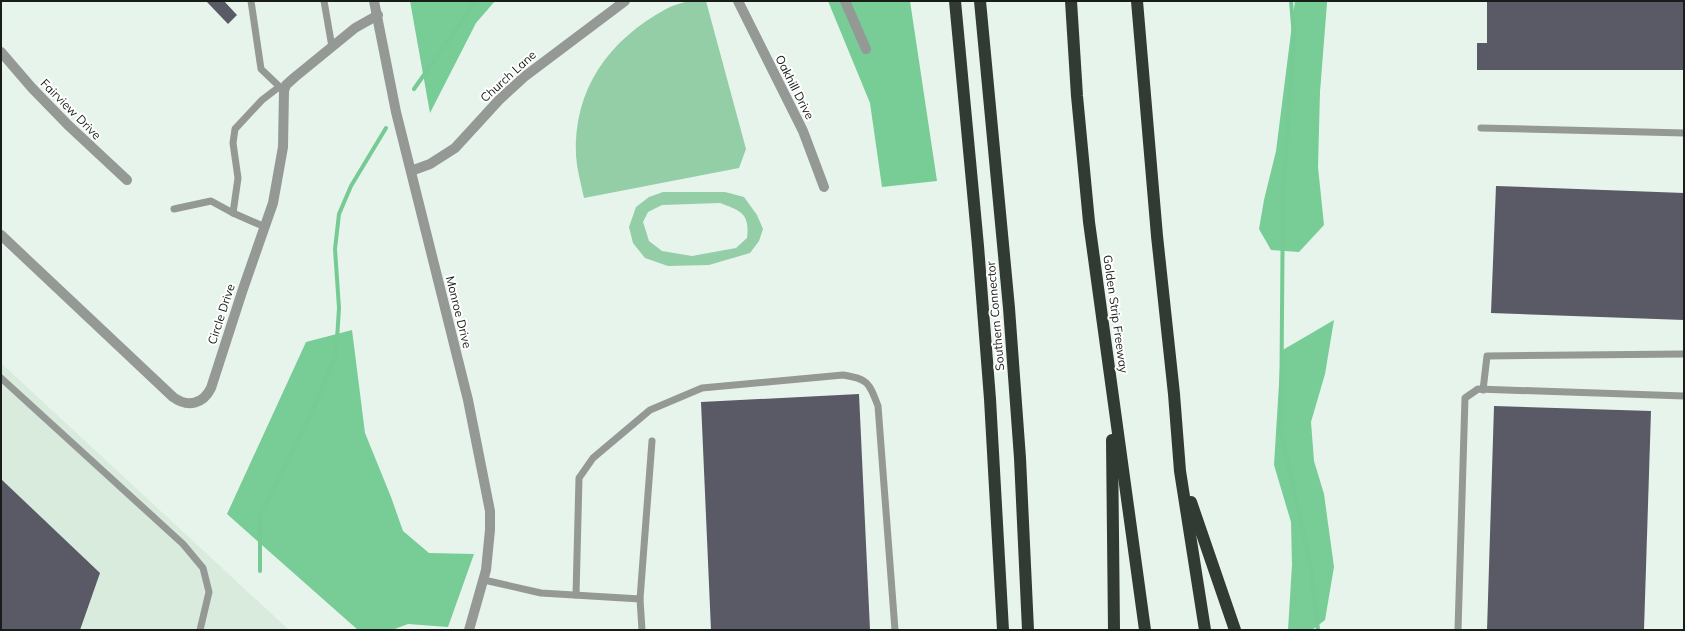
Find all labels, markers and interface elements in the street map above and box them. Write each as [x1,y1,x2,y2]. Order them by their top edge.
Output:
street label: Church Lane [477,47,539,105]
street label: Oakhill Drive [772,52,818,122]
street label: Fairview Drive [38,76,104,142]
street label: Golden Strip Freeway [1100,254,1132,375]
street label: Southern Connector [983,260,1007,371]
street label: Monroe Drive [443,274,475,350]
street label: Circle Drive [204,282,238,346]

